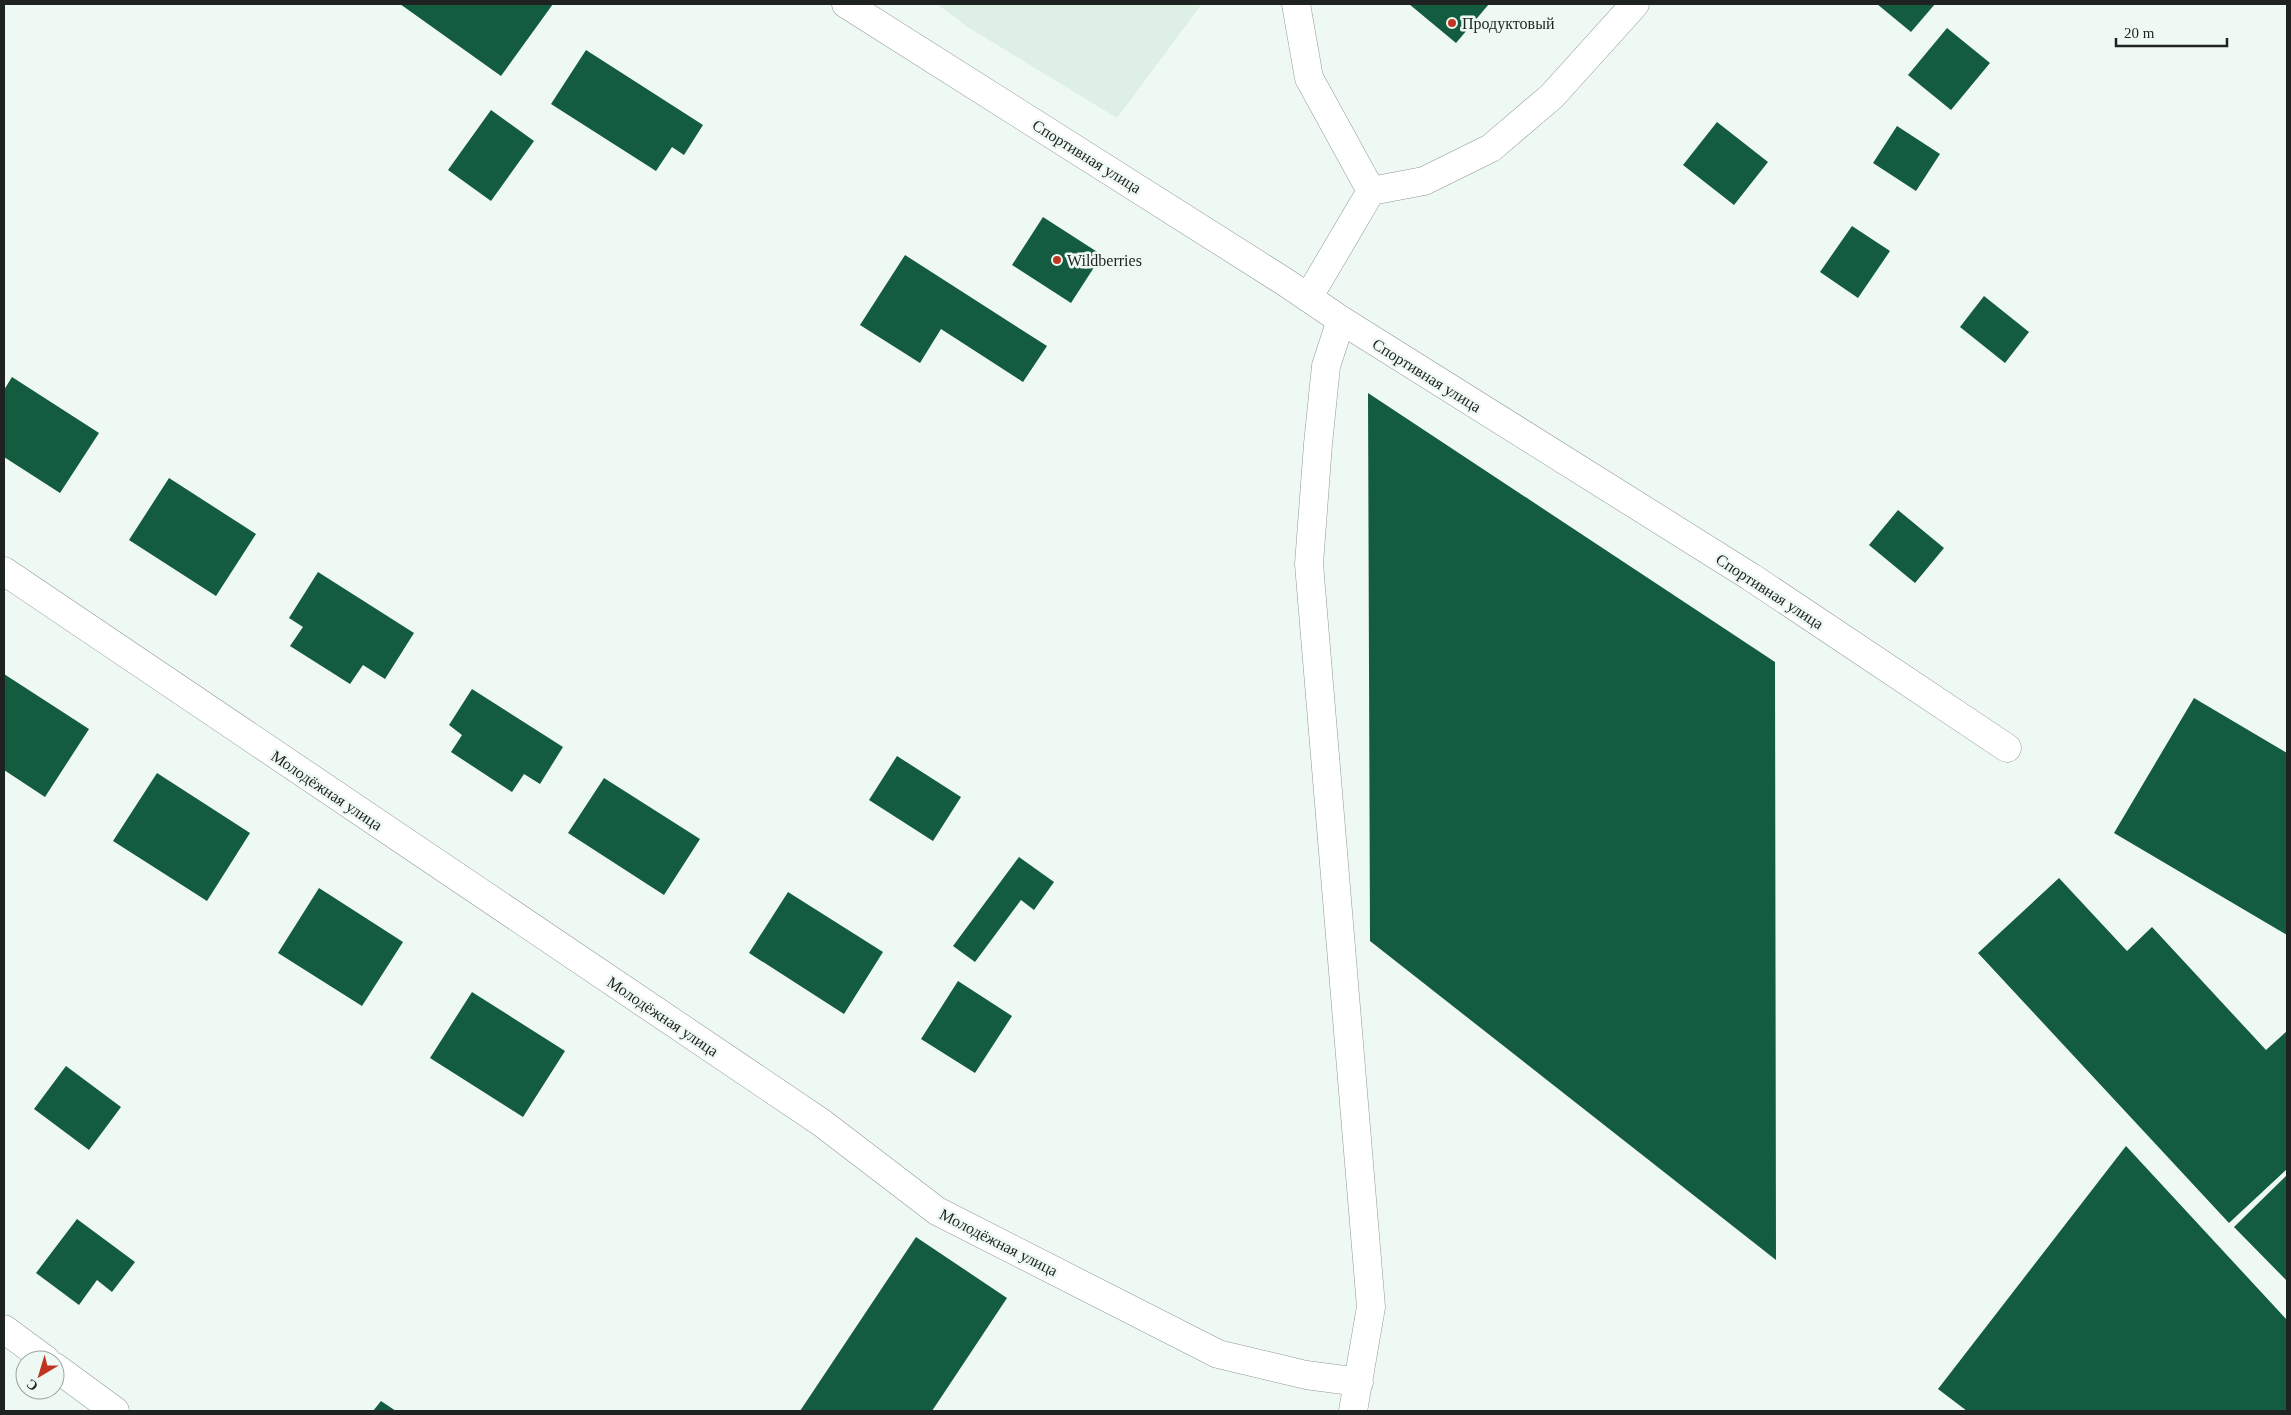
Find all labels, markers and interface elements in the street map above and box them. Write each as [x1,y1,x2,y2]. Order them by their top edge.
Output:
place label: Продуктовый [1462,15,1555,33]
scale bar [2116,15,2227,47]
marker: Продуктовый [1446,17,1458,29]
text: 20 m [2124,25,2155,41]
street label: Спортивная улица [1029,116,1144,198]
place label: Wildberries [1067,252,1142,269]
marker: Wildberries [1051,254,1063,266]
street label: Спортивная улица [1369,335,1484,417]
street label: Спортивная улица [1712,550,1827,633]
street label: Молодёжная улица [268,747,385,835]
street label: Молодёжная улица [604,973,721,1061]
street label: Молодёжная улица [937,1205,1061,1280]
north arrow [15,1350,65,1400]
text: С [24,1376,41,1394]

